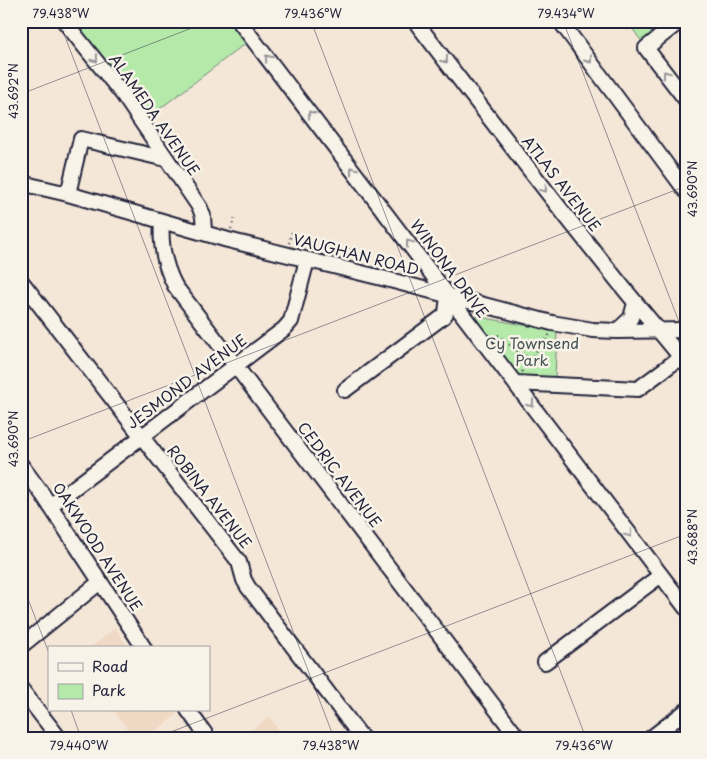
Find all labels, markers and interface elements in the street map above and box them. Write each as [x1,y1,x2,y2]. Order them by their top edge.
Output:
text: 79.438°W [33,4,90,22]
text: 79.436°W [284,4,342,22]
text: 79.434°W [537,4,595,22]
street label: ALAMEDA AVENUE [104,48,206,180]
one-way arrow [89,53,97,62]
one-way arrow [439,54,447,63]
one-way arrow [584,54,592,63]
one-way arrow [265,55,274,64]
text: 43.692°N [4,63,22,119]
one-way arrow [663,70,672,80]
one-way arrow [308,111,316,120]
street label: ATLAS AVENUE [517,130,607,236]
text: 43.690°N [683,161,701,217]
one-way arrow [351,167,359,176]
one-way arrow [538,183,547,192]
street label: WINONA DRIVE [405,214,495,322]
street label: VAUGHAN ROAD [291,227,422,280]
one-way arrow [406,239,415,249]
street label: JESMOND AVENUE [121,328,251,434]
park label: Cy Townsend Park [485,331,579,371]
one-way arrow [526,398,534,407]
text: 43.690°N [4,411,22,467]
street label: CEDRIC AVENUE [293,416,388,532]
street label: ROBINA AVENUE [162,439,258,553]
street label: OAKWOOD AVENUE [48,477,149,615]
text: 43.688°N [683,509,701,565]
one-way arrow [623,528,632,538]
legend [48,646,210,712]
text: Road [92,654,128,677]
text: Park [92,678,126,701]
text: 79.440°W [50,736,109,754]
text: 79.438°W [303,736,360,754]
text: 79.436°W [555,736,613,754]

